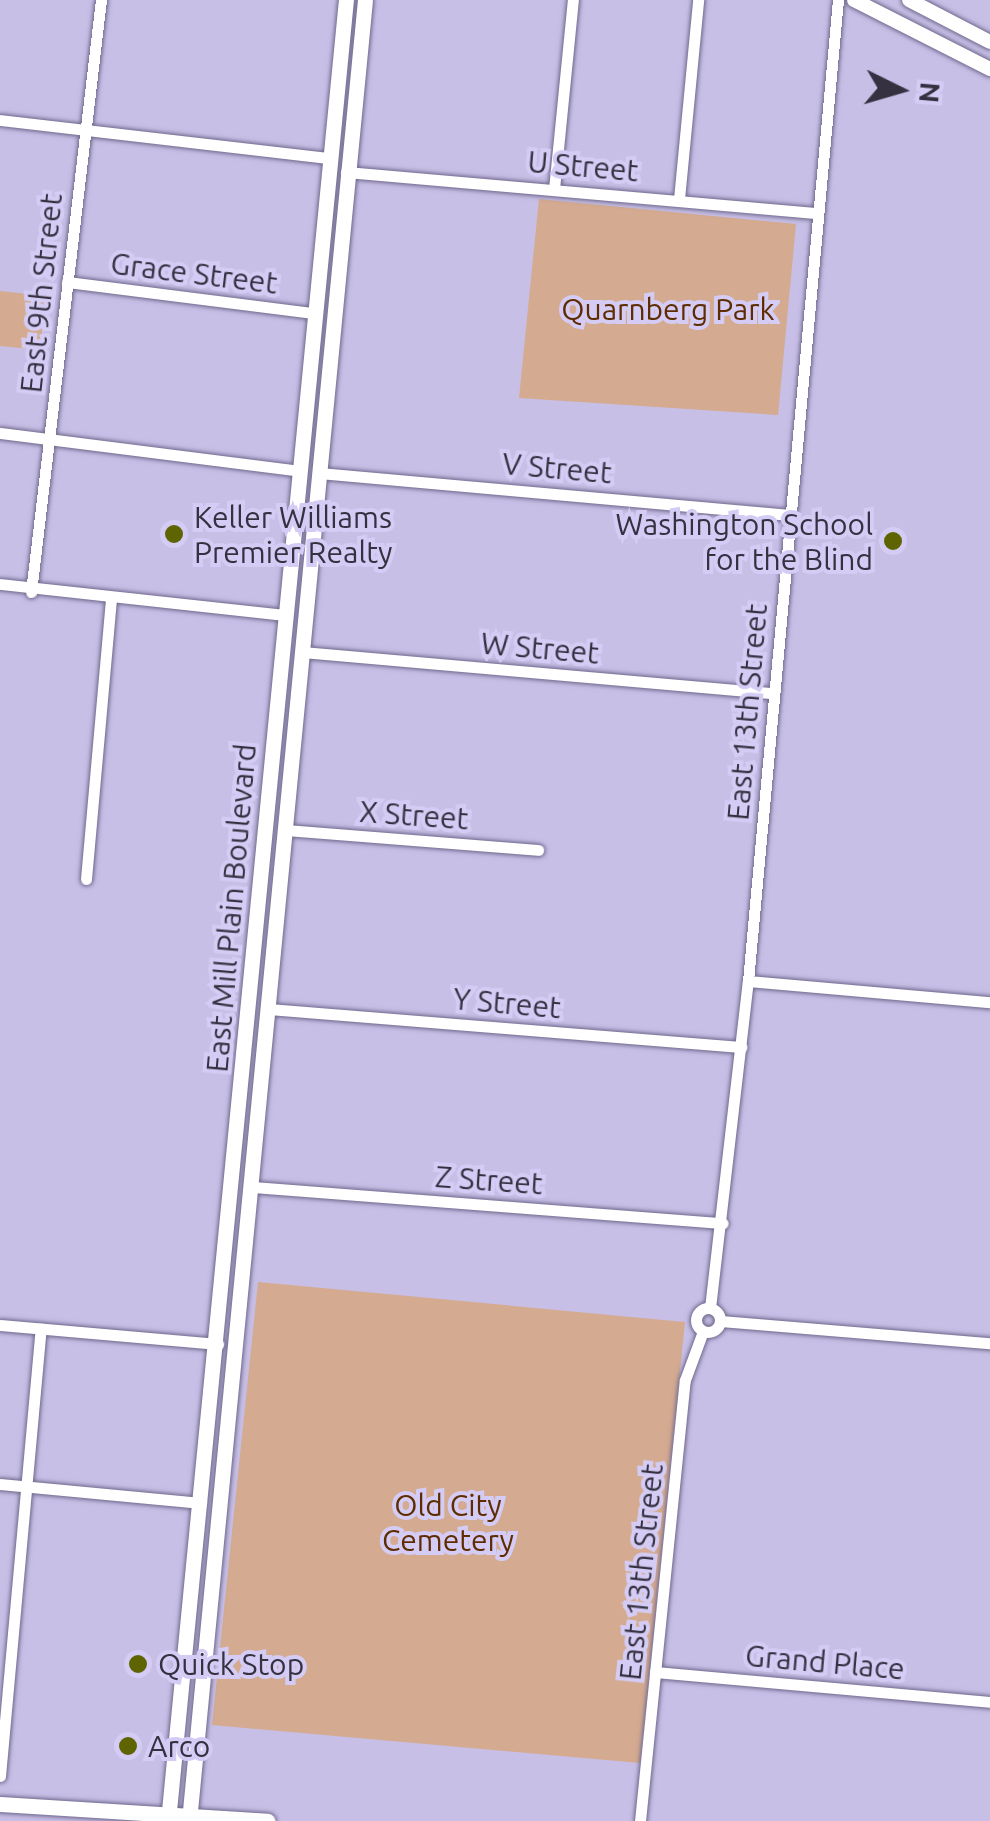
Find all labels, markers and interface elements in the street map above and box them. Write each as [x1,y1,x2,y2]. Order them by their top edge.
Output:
north arrow [850,40,950,140]
text: N [914,81,947,104]
street label: U Street [526,143,640,189]
street label: East 9th Street [13,191,69,395]
street label: Grace Street [109,245,279,301]
park label: Quarnberg Park [561,291,775,327]
street label: V Street [501,445,613,491]
place label: Keller Williams Premier Realty [194,499,393,570]
place label: Washington School for the Blind [616,506,873,576]
marker: Keller Williams Premier Realty [163,523,185,545]
marker: Washington School for the Blind [882,530,904,552]
street label: East 13th Street [720,602,774,822]
street label: W Street [479,625,601,671]
street label: East Mill Plain Boulevard [199,742,263,1074]
street label: X Street [358,793,470,837]
street label: Y Street [452,980,562,1026]
street label: Z Street [434,1158,544,1202]
street label: East 13th Street [612,1462,670,1682]
park label: Old City Cemetery [382,1487,514,1558]
street label: Grand Place [744,1637,906,1687]
place label: Quick Stop [158,1646,304,1682]
marker: Quick Stop [127,1653,149,1675]
place label: Arco [148,1728,210,1764]
marker: Arco [117,1735,139,1757]

